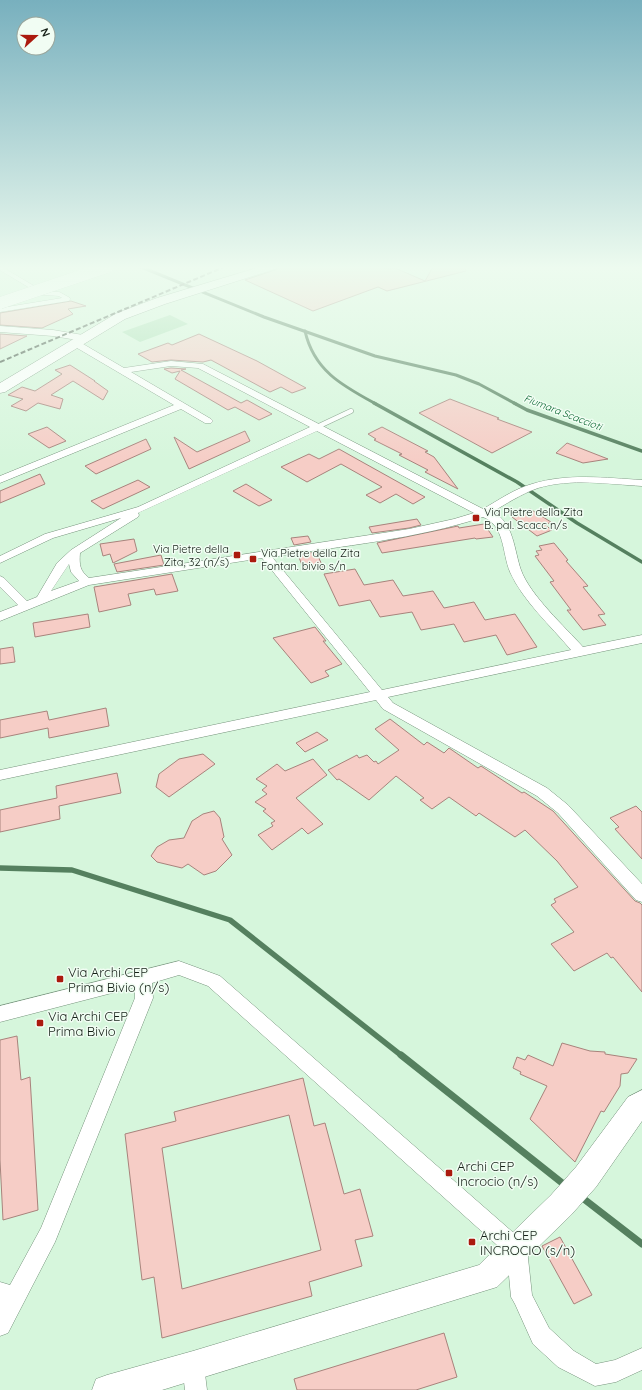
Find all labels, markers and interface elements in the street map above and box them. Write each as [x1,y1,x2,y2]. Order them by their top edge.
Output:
north arrow [16,16,56,56]
text: N [37,26,53,39]
water label: Fiumara Scaccioti [522,392,605,434]
place label: Via Pietre della Zita B. pal. Scacc n/s [484,505,583,532]
marker: Via Pietre della Zita B. pal. Scacc n/s [471,513,481,523]
place label: Via Pietre della Zita, 32 (n/s) [153,542,229,569]
place label: Via Pietre della Zita Fontan. bivio s/n [261,546,360,573]
marker: Via Pietre della Zita, 32 (n/s) [232,550,242,560]
marker: Via Pietre della Zita Fontan. bivio s/n [248,554,258,564]
place label: Via Archi CEP Prima Bivio (n/s) [68,964,169,995]
marker: Via Archi CEP Prima Bivio (n/s) [55,974,65,984]
place label: Via Archi CEP Prima Bivio [48,1008,128,1039]
marker: Via Archi CEP Prima Bivio [35,1018,45,1028]
place label: Archi CEP Incrocio (n/s) [457,1158,538,1189]
marker: Archi CEP Incrocio (n/s) [444,1168,454,1178]
place label: Archi CEP INCROCIO (s/n) [480,1227,575,1258]
marker: Archi CEP INCROCIO (s/n) [467,1237,477,1247]

